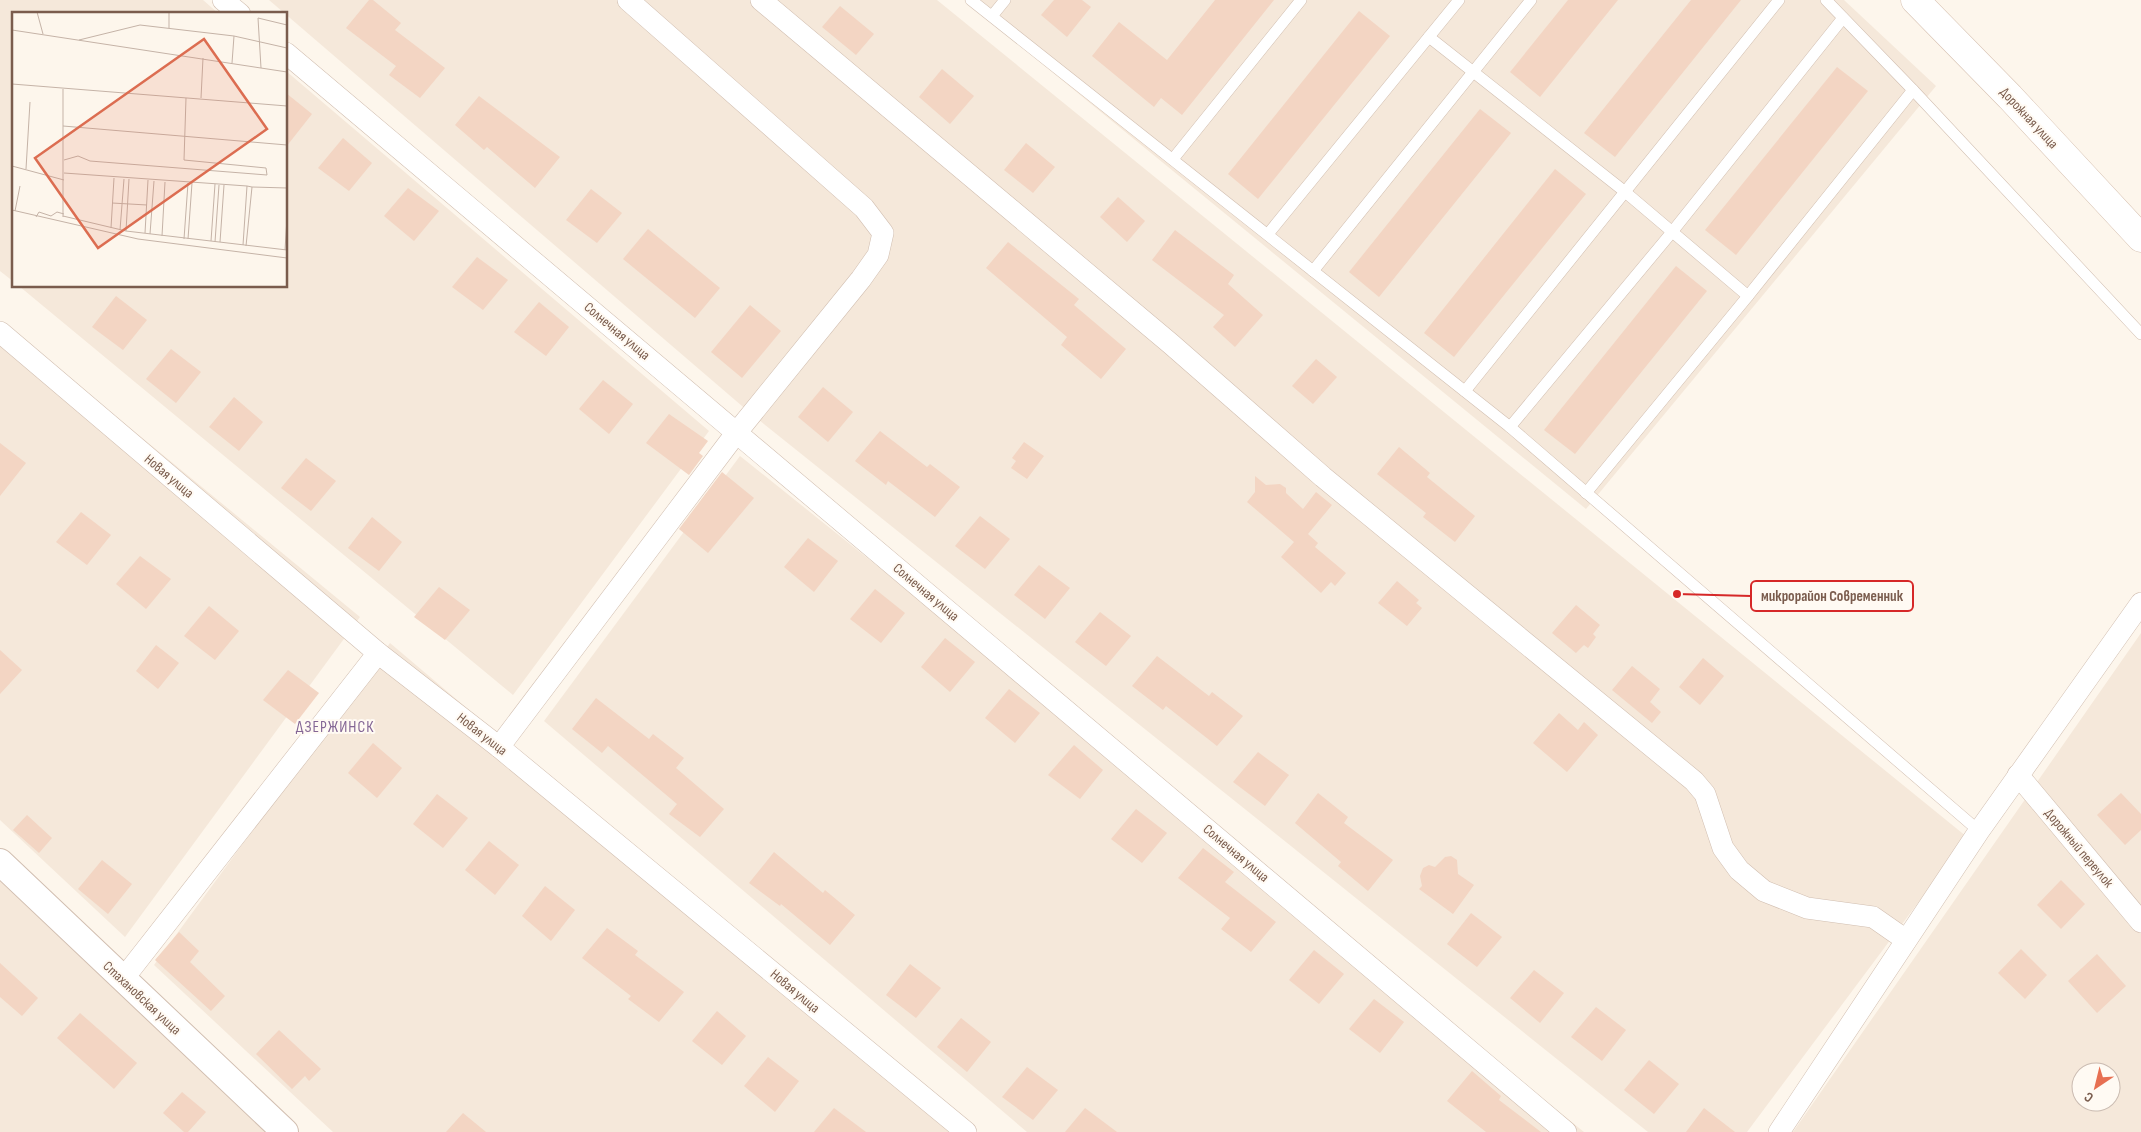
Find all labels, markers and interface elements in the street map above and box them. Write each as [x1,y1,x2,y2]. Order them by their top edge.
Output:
inset map [12,12,288,288]
street label: Дорожная улица [1996,84,2062,152]
street label: Солнечная улица [581,299,653,363]
street label: Новая улица [141,450,197,502]
street label: Солнечная улица [890,560,962,624]
callout: микрорайон Современник [1751,581,1913,611]
text: микрорайон Современник [1761,587,1904,606]
street label: Новая улица [453,709,511,759]
district label: ДЗЕРЖИНСК [296,718,374,737]
street label: Дорожный переулок [2041,805,2117,892]
street label: Солнечная улица [1200,821,1272,885]
street label: Стахановская улица [100,958,184,1038]
street label: Новая улица [767,965,823,1017]
north arrow [2071,1062,2121,1112]
text: С [2081,1088,2097,1106]

